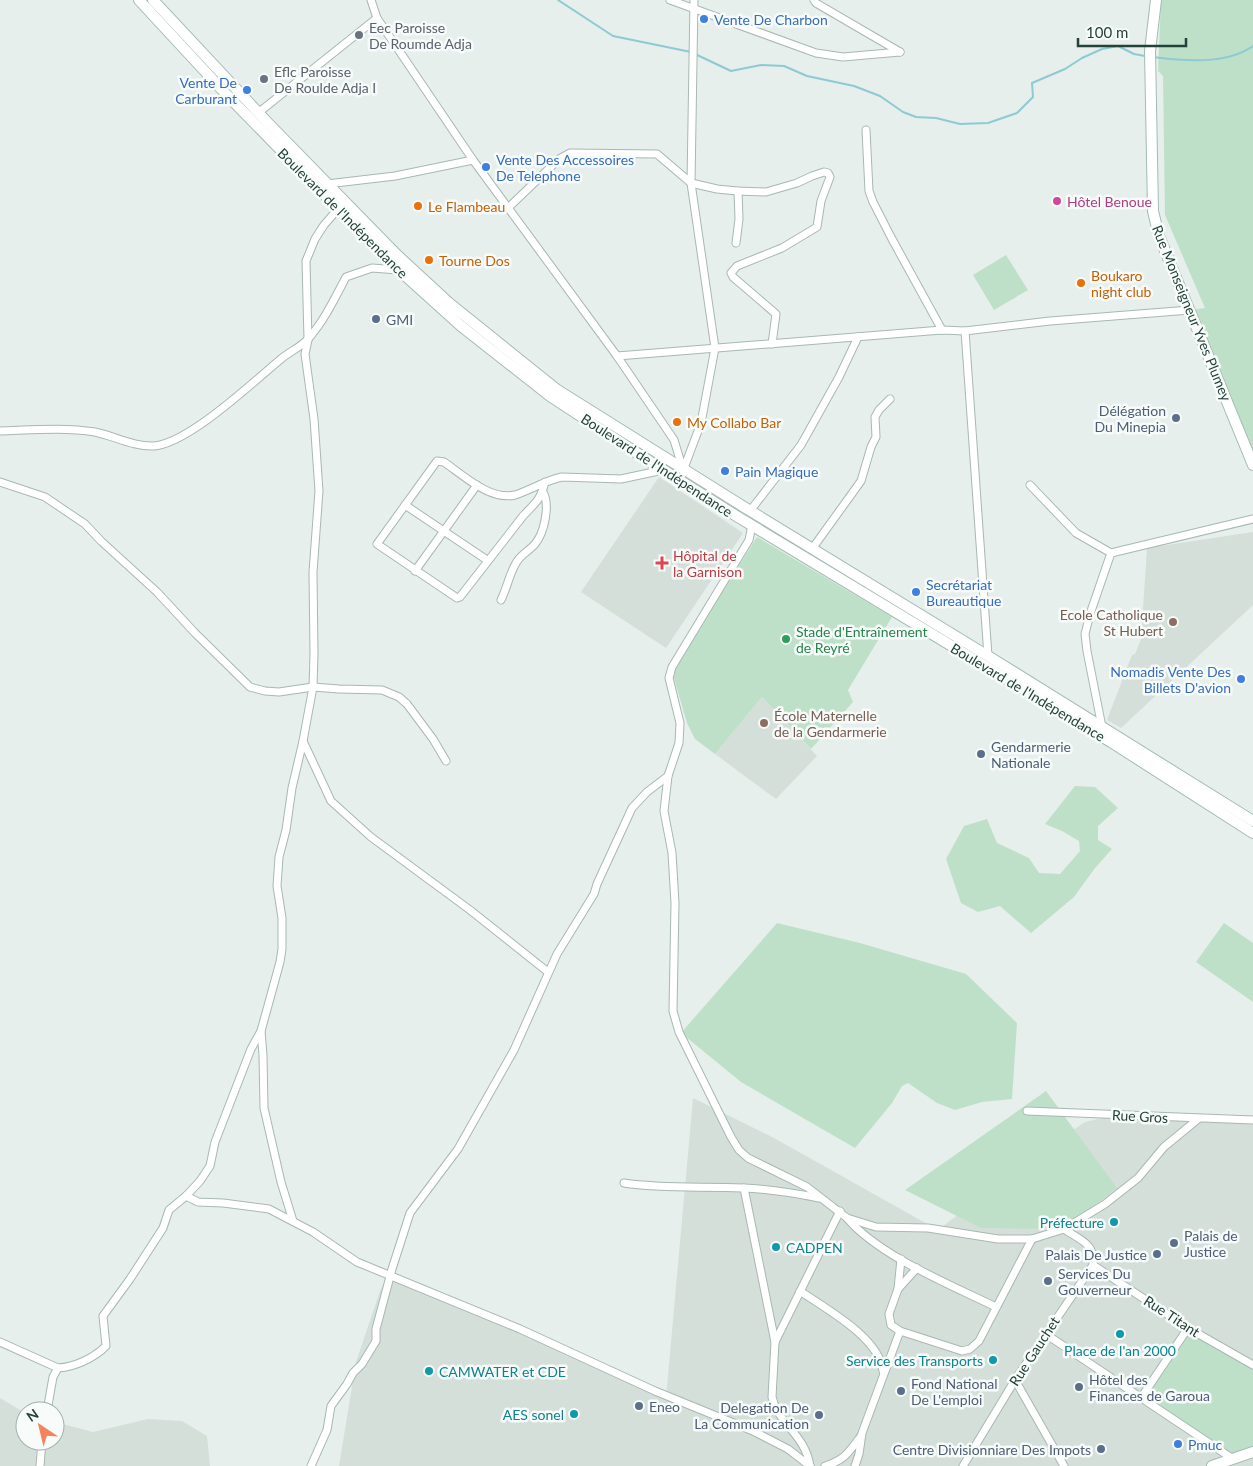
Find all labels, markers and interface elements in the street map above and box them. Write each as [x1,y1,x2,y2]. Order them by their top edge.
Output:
place label: Vente De Charbon [714,11,828,28]
marker: Vente De Charbon [698,13,710,25]
scale bar [1078,15,1186,47]
place label: Eec Paroisse De Roumde Adja [369,19,472,52]
text: 100 m [1086,23,1128,41]
marker: Eec Paroisse De Roumde Adja [353,29,365,41]
place label: Eflc Paroisse De Roulde Adja I [274,63,376,96]
marker: Eflc Paroisse De Roulde Adja I [258,73,270,85]
place label: Vente De Carburant [175,74,237,107]
marker: Vente De Carburant [241,84,253,96]
street label: Boulevard de l'Indépendance [274,144,412,282]
place label: Vente Des Accessoires De Telephone [496,151,634,184]
marker: Vente Des Accessoires De Telephone [480,161,492,173]
place label: Hôtel Benoue [1067,193,1152,210]
marker: Hôtel Benoue [1051,195,1063,207]
place label: Le Flambeau [428,198,505,215]
marker: Le Flambeau [412,200,424,212]
street label: Rue Monseigneur Yves Plumey [1149,223,1235,404]
place label: Tourne Dos [439,252,510,269]
marker: Tourne Dos [423,254,435,266]
place label: Boukaro night club [1091,267,1152,300]
marker: Boukaro night club [1075,277,1087,289]
place label: GMI [386,311,413,328]
marker: GMI [370,313,382,325]
place label: Délégation Du Minepia [1094,402,1166,435]
street label: Boulevard de l'Indépendance [578,410,736,520]
marker: Délégation Du Minepia [1170,412,1182,424]
place label: My Collabo Bar [687,414,781,431]
marker: My Collabo Bar [671,416,683,428]
place label: Pain Magique [735,463,818,480]
marker: Pain Magique [719,465,731,477]
place label: Hôpital de la Garnison [673,547,742,580]
marker: Hôpital de la Garnison [655,556,669,570]
place label: Secrétariat Bureautique [926,576,1001,609]
marker: Secrétariat Bureautique [910,586,922,598]
place label: Ecole Catholique St Hubert [1060,606,1163,639]
marker: Ecole Catholique St Hubert [1167,616,1179,628]
place label: Stade d'Entraînement de Reyré [796,623,928,656]
marker: Stade d'Entraînement de Reyré [780,633,792,645]
street label: Boulevard de l'Indépendance [948,639,1108,745]
place label: Nomadis Vente Des Billets D'avion [1110,663,1231,696]
marker: Nomadis Vente Des Billets D'avion [1235,673,1247,685]
place label: École Maternelle de la Gendarmerie [774,707,887,740]
marker: École Maternelle de la Gendarmerie [758,717,770,729]
place label: Gendarmerie Nationale [991,738,1071,771]
marker: Gendarmerie Nationale [975,748,987,760]
street label: Rue Gros [1111,1106,1169,1126]
place label: Préfecture [1040,1214,1104,1231]
marker: Préfecture [1108,1216,1120,1228]
place label: Palais de Justice [1184,1227,1238,1260]
marker: Palais de Justice [1168,1237,1180,1249]
place label: CADPEN [786,1239,843,1256]
marker: CADPEN [770,1241,782,1253]
place label: Palais De Justice [1045,1246,1147,1263]
marker: Palais De Justice [1151,1248,1163,1260]
place label: Services Du Gouverneur [1058,1265,1132,1298]
marker: Services Du Gouverneur [1042,1275,1054,1287]
street label: Rue Titant [1141,1292,1203,1340]
street label: Rue Gauchet [1005,1313,1063,1389]
marker: Place de l'an 2000 [1114,1328,1126,1340]
place label: Place de l'an 2000 [1064,1342,1176,1359]
place label: Service des Transports [846,1352,983,1369]
marker: Service des Transports [987,1354,999,1366]
place label: CAMWATER et CDE [439,1363,566,1380]
marker: CAMWATER et CDE [423,1365,435,1377]
place label: Hôtel des Finances de Garoua [1089,1371,1210,1404]
place label: Fond National De L'emploi [911,1375,997,1408]
marker: Hôtel des Finances de Garoua [1073,1381,1085,1393]
marker: Fond National De L'emploi [895,1385,907,1397]
place label: Eneo [649,1398,680,1415]
place label: Delegation De La Communication [694,1399,809,1432]
marker: Eneo [633,1400,645,1412]
north arrow [15,1401,65,1451]
text: N [23,1405,42,1425]
place label: AES sonel [503,1406,564,1423]
marker: AES sonel [568,1408,580,1420]
marker: Delegation De La Communication [813,1409,825,1421]
place label: Pmuc [1188,1436,1223,1453]
marker: Pmuc [1172,1438,1184,1450]
place label: Centre Divisionniare Des Impots [893,1441,1091,1458]
marker: Centre Divisionniare Des Impots [1095,1443,1107,1455]

